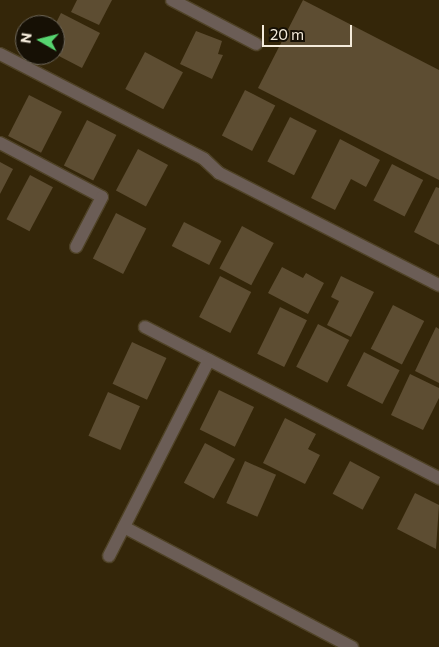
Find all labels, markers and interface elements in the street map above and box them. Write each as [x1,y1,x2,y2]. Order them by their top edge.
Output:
north arrow [15,15,65,65]
scale bar [264,15,354,47]
text: 20 m [270,25,304,43]
text: N [16,32,35,44]

